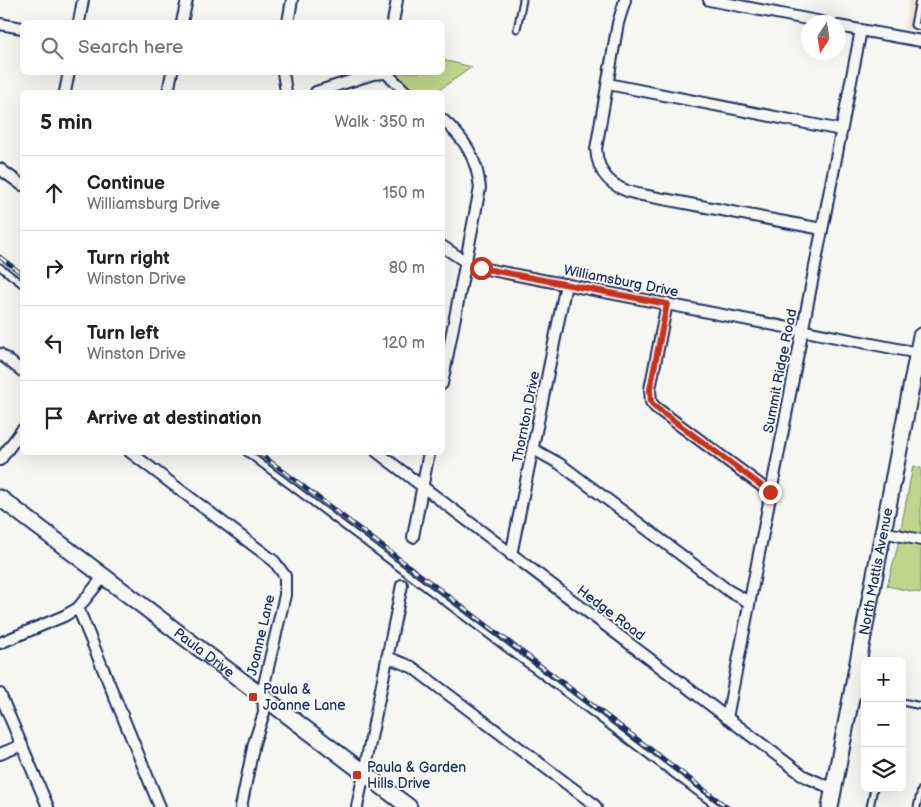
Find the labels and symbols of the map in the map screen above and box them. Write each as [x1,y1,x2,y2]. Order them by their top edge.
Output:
north arrow [801,15,846,60]
route start [470,257,493,280]
street label: Williamsburg Drive [562,262,680,300]
street label: Summit Ridge Road [760,307,800,435]
street label: Thornton Drive [509,370,543,464]
route end [759,481,782,504]
street label: North Mattis Avenue [855,506,896,636]
street label: Hedge Road [574,582,648,644]
street label: Joanne Lane [243,593,279,677]
street label: Paula Drive [171,624,238,681]
place label: Paula & Joanne Lane [263,681,346,714]
marker: Paula & Joanne Lane [247,691,259,703]
place label: Paula & Garden Hills Drive [367,759,466,792]
marker: Paula & Garden Hills Drive [351,769,363,781]

